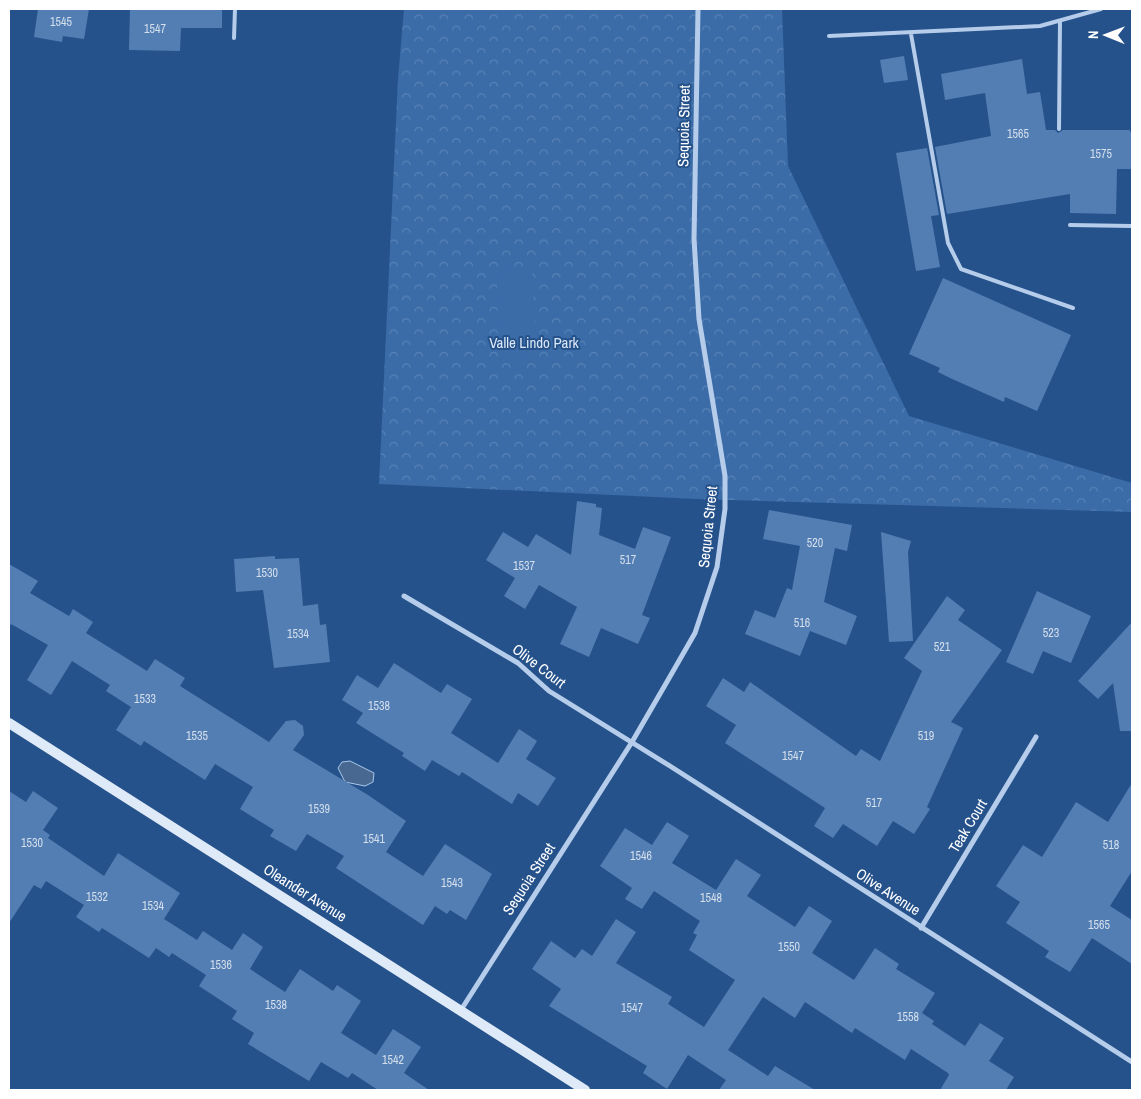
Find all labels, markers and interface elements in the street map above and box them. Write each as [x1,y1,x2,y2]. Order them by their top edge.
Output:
north arrow [1081,10,1131,60]
house number: 1545 [50,14,72,30]
house number: 1547 [144,21,166,37]
text: N [1084,30,1102,39]
street label: Sequoia Street [672,84,695,167]
house number: 1565 [1007,126,1029,142]
house number: 1575 [1090,146,1112,162]
park label: Valle Lindo Park [489,332,580,353]
street label: Sequoia Street [693,484,722,569]
house number: 520 [807,535,823,551]
house number: 517 [620,552,637,568]
house number: 1537 [513,558,535,574]
house number: 1530 [256,565,278,581]
house number: 516 [794,615,810,631]
house number: 523 [1043,625,1059,641]
house number: 1534 [287,626,309,642]
street label: Olive Court [508,638,571,693]
house number: 521 [934,639,951,655]
house number: 1533 [134,691,156,707]
house number: 1538 [368,698,390,714]
house number: 1535 [186,728,208,744]
house number: 519 [918,728,934,744]
house number: 1547 [782,748,804,764]
street label: Teak Court [943,794,992,857]
house number: 517 [866,795,883,811]
house number: 1539 [308,801,330,817]
house number: 1541 [363,831,385,847]
house number: 1530 [21,835,43,851]
house number: 518 [1103,837,1119,853]
street label: Sequoia Street [497,838,560,919]
house number: 1546 [630,848,652,864]
street label: Oleander Avenue [259,859,351,927]
street label: Olive Avenue [852,863,925,920]
house number: 1543 [441,875,463,891]
house number: 1532 [86,889,108,905]
house number: 1548 [700,890,722,906]
house number: 1534 [142,898,164,914]
house number: 1565 [1088,917,1110,933]
house number: 1550 [778,939,800,955]
house number: 1536 [210,957,232,973]
house number: 1538 [265,997,287,1013]
house number: 1547 [621,1000,643,1016]
house number: 1558 [897,1009,919,1025]
house number: 1542 [382,1052,404,1068]

